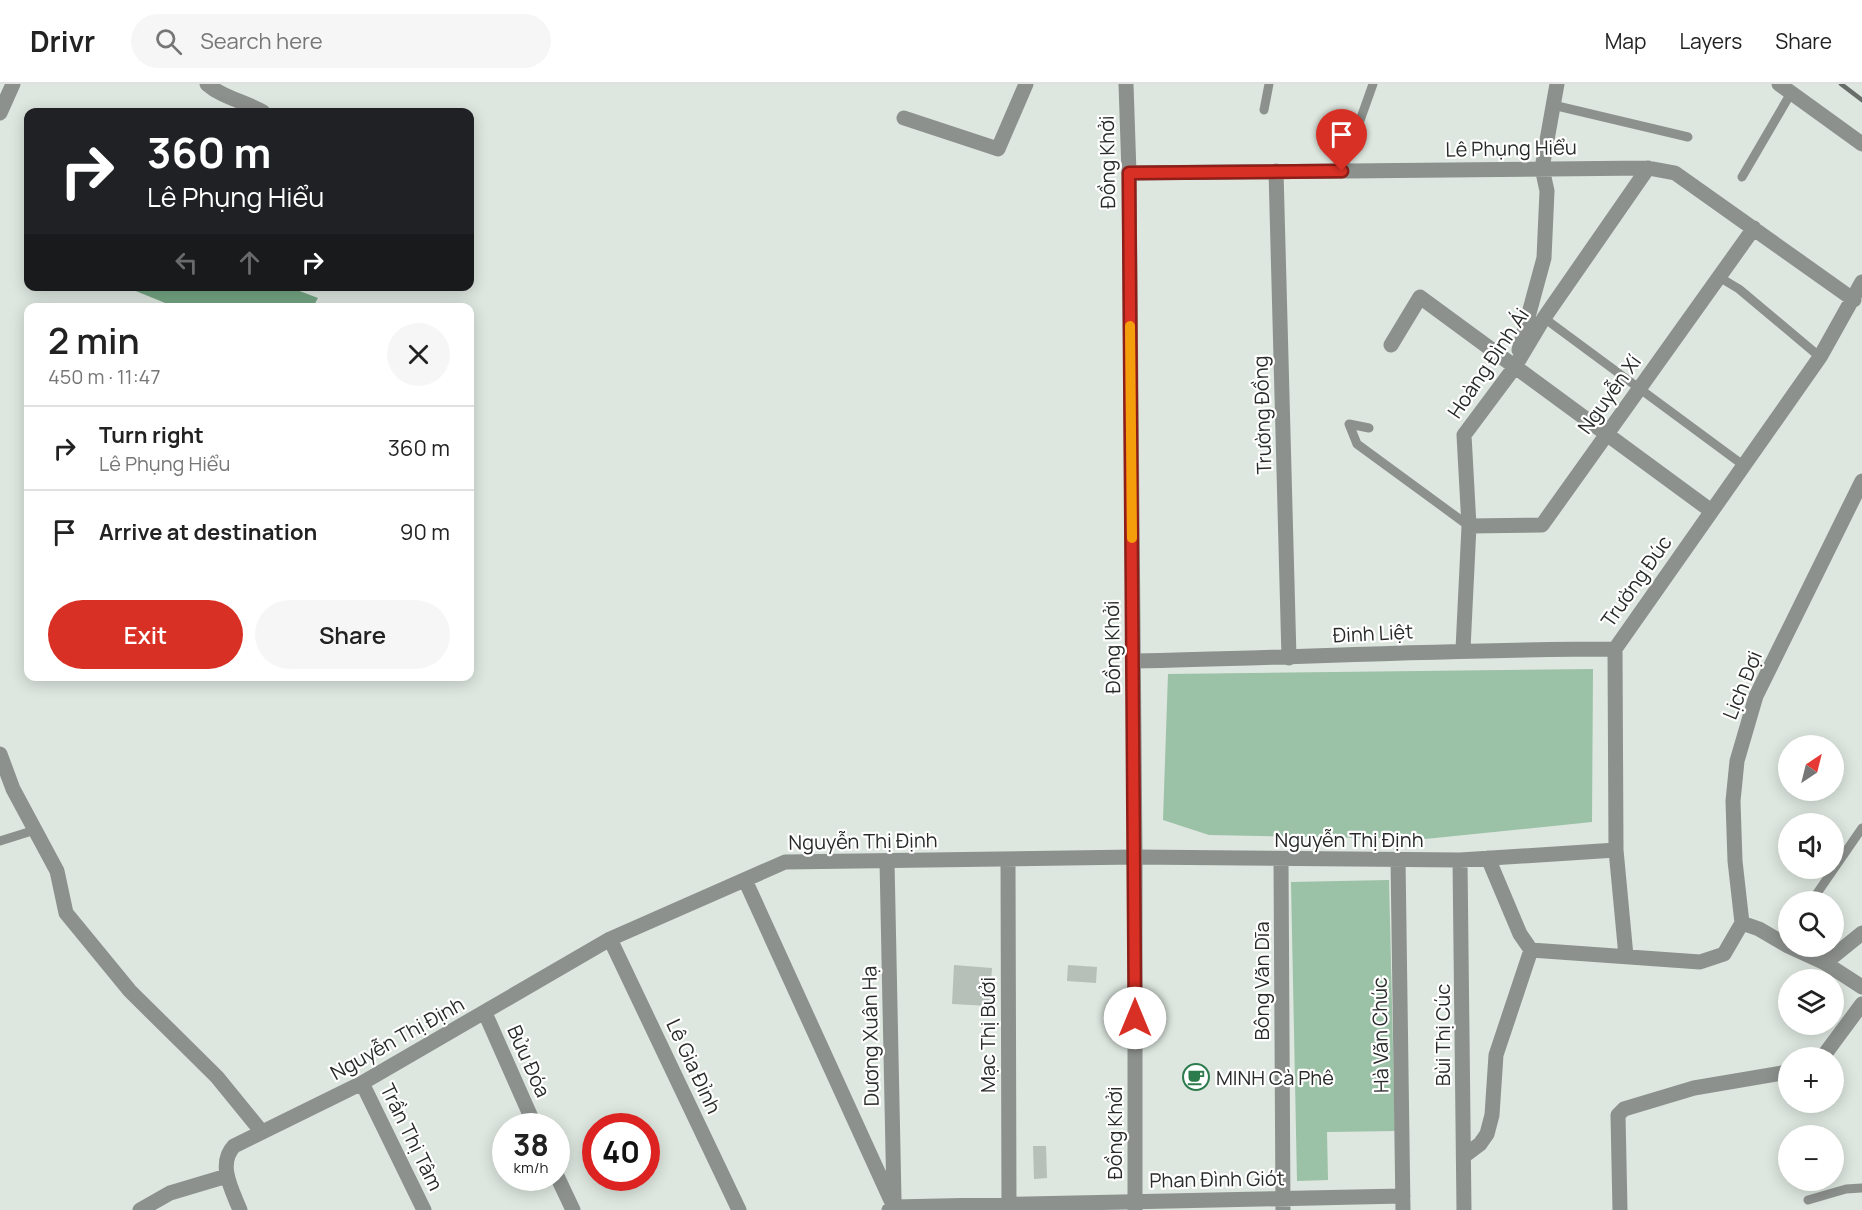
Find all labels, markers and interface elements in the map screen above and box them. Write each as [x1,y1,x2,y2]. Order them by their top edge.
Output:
search box [131,14,551,68]
text: Drivr [30,22,95,60]
icon: search [152,25,185,58]
text: Search here [200,26,323,56]
text: Map [1605,27,1646,55]
text: Layers [1679,27,1742,55]
text: Share [1775,27,1832,55]
pin [1316,109,1367,171]
street label: Đồng Khởi [1093,115,1121,209]
icon: arrive [1325,118,1358,151]
text: 360 m [147,123,271,181]
icon: right [48,132,126,210]
street label: Lê Phụng Hiểu [1445,133,1577,163]
text: Lê Phụng Hiểu [147,178,324,215]
icon: left [170,246,203,279]
icon: ahead [233,246,266,279]
icon: right [296,246,329,279]
street label: Hoàng Đình Ái [1441,303,1535,423]
text: 2 min [48,316,140,365]
button: close [387,323,450,386]
street label: Nguyễn Xí [1571,349,1647,439]
street label: Trường Đồng [1246,355,1278,475]
text: 450 m · 11:47 [48,363,160,390]
text: Turn right [99,420,204,450]
icon: right [48,432,81,465]
text: 360 m [388,433,450,463]
text: Lê Phụng Hiểu [99,450,230,477]
icon: arrive [48,516,81,549]
text: Arrive at destination [99,517,317,547]
text: 90 m [400,517,450,547]
street label: Trường Đúc [1594,530,1678,632]
button: Exit [48,600,243,669]
button: Share [255,600,450,669]
street label: Đồng Khởi [1098,600,1126,694]
street label: Đinh Liệt [1332,617,1414,649]
street label: Lịch Đợi [1716,647,1768,723]
north arrow [1778,735,1844,801]
map controls [1778,735,1844,1191]
button: sound [1778,813,1844,879]
street label: Nguyễn Thị Định [788,826,938,856]
street label: Nguyễn Thị Định [1274,826,1424,853]
button: search [1778,891,1844,957]
street label: Bông Văn Dĩa [1248,921,1275,1041]
street label: Dương Xuân Hạ [855,965,885,1107]
button: layers [1778,969,1844,1035]
street label: Mạc Thị Bưởi [974,977,1001,1093]
street label: Hà Văn Chúc [1365,977,1395,1093]
street label: Bùi Thị Cúc [1429,984,1456,1086]
position arrow [1103,986,1167,1050]
street label: Nguyễn Thị Định [325,990,469,1086]
street label: Lê Gia Đỉnh [660,1014,728,1118]
street label: Bửu Đóa [501,1021,557,1101]
button: + [1778,1047,1844,1113]
cafe icon: MINH Cà Phê [1181,1062,1211,1092]
place label: MINH Cà Phê [1216,1064,1334,1091]
street label: Trần Thị Tâm [374,1079,450,1195]
street label: Đồng Khởi [1101,1086,1128,1180]
speed limit sign: 40 [582,1113,660,1191]
text: 38 [513,1124,549,1165]
button: − [1778,1125,1844,1191]
text: km/h [514,1157,548,1178]
street label: Phan Đình Giót [1149,1164,1285,1194]

